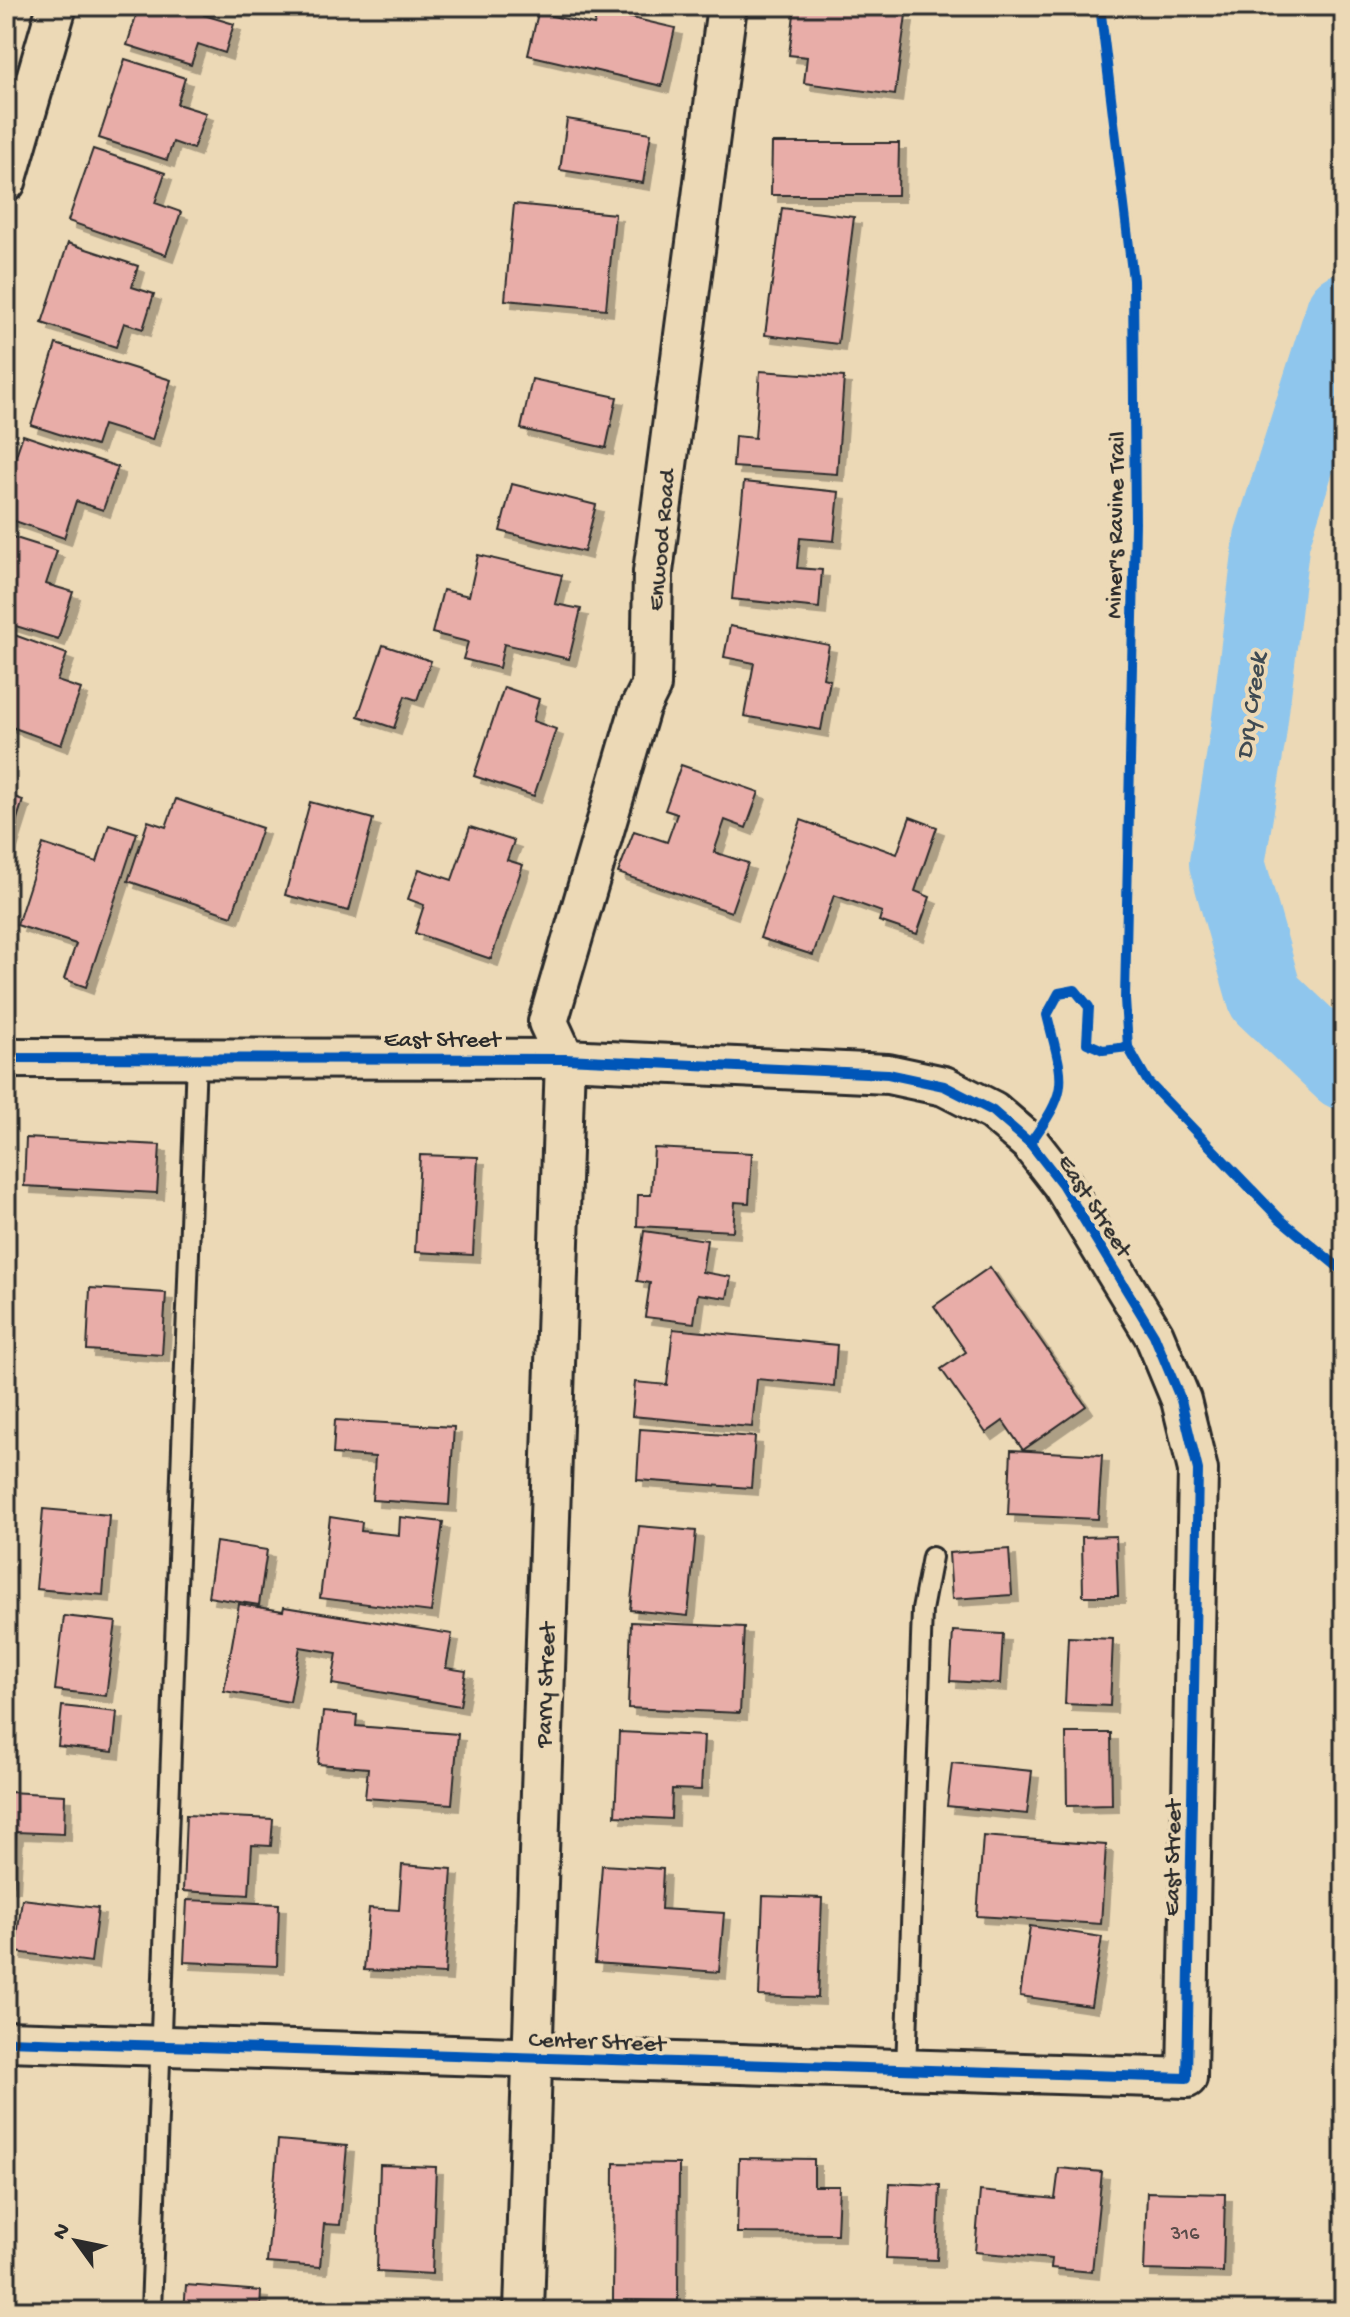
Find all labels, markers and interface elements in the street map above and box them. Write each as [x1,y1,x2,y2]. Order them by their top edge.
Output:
street label: Miner's Ravine Trail [1101,431,1134,619]
street label: Enwood Road [643,466,684,612]
water label: Dry Creek [1231,649,1277,762]
street label: East Street [384,1027,502,1056]
street label: East Street [1049,1150,1138,1266]
street label: Parry Street [531,1620,564,1749]
street label: East Street [1159,1797,1190,1917]
street label: Center Street [528,2027,668,2060]
north arrow [36,2201,116,2281]
text: N [48,2219,77,2245]
house number: 316 [1170,2224,1200,2247]

